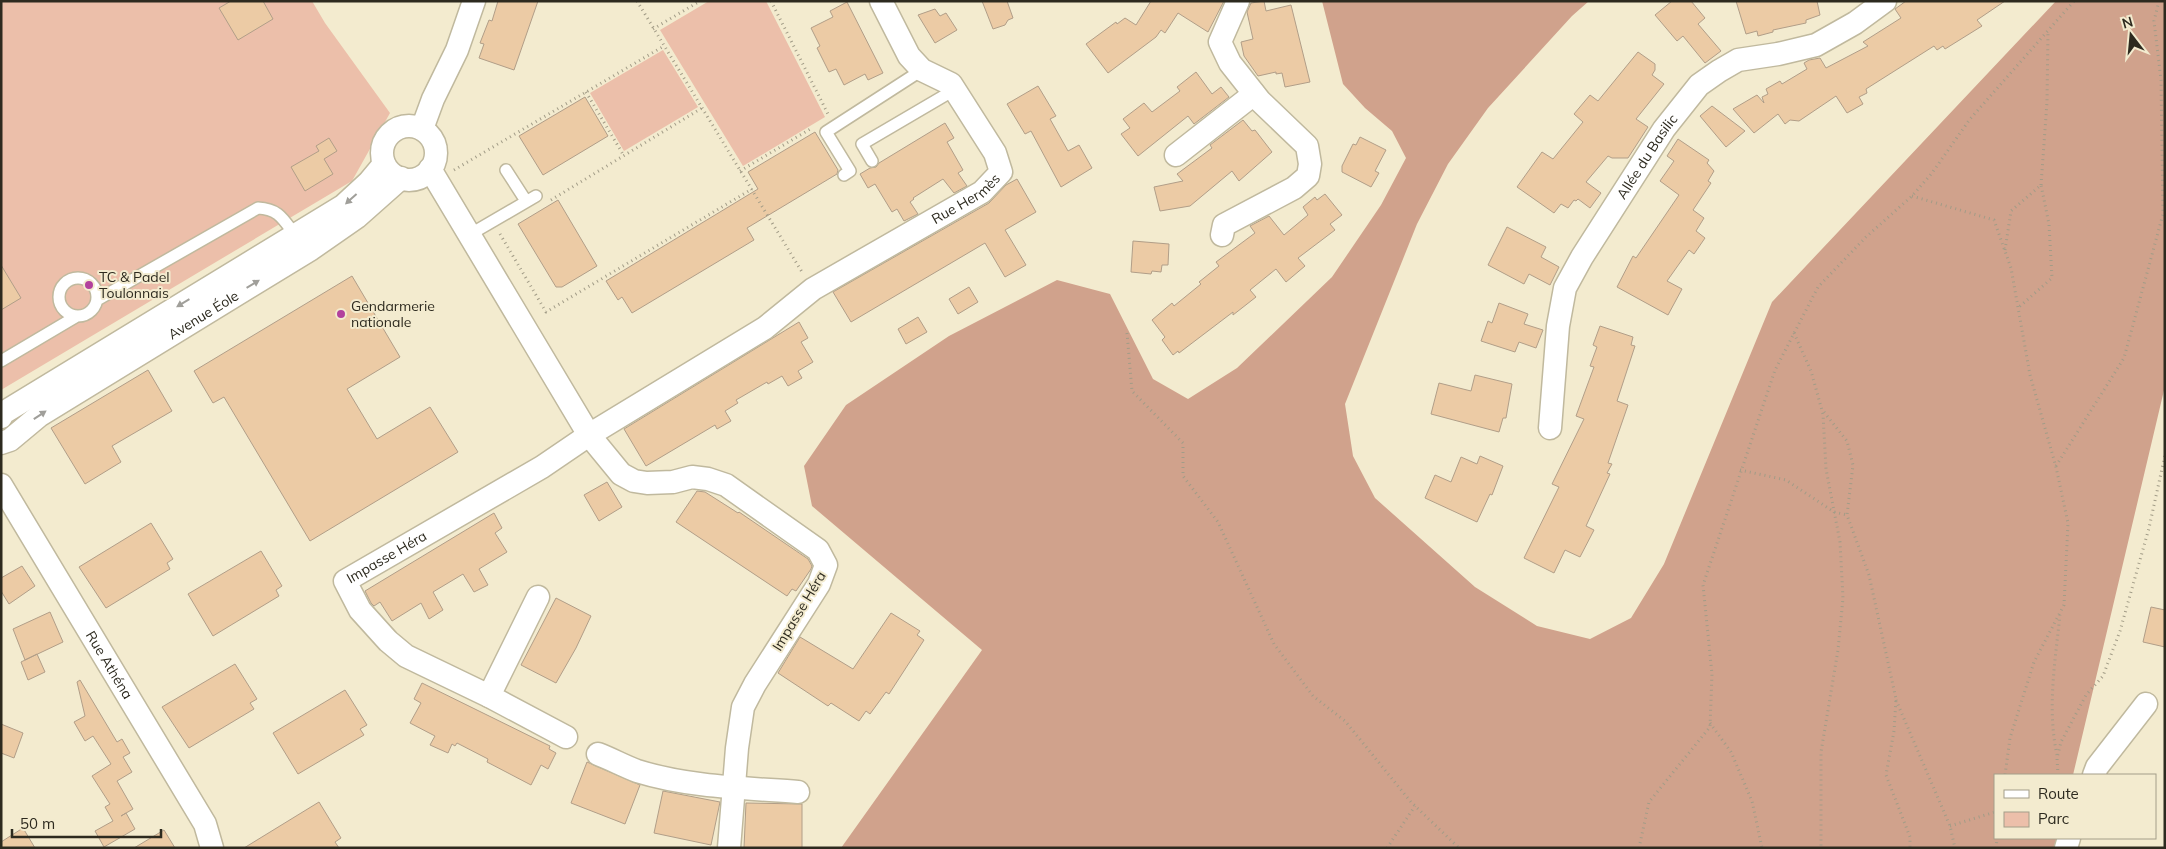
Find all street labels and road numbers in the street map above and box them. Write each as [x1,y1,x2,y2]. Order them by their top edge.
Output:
street label: Allée du Basilic [1613,110,1681,202]
street label: Rue Hermès [928,169,1004,228]
street label: Avenue Éole [165,287,242,343]
street label: Impasse Héra [343,527,430,587]
street label: Impasse Héra [768,568,830,654]
street label: Rue Athéna [82,627,137,702]

